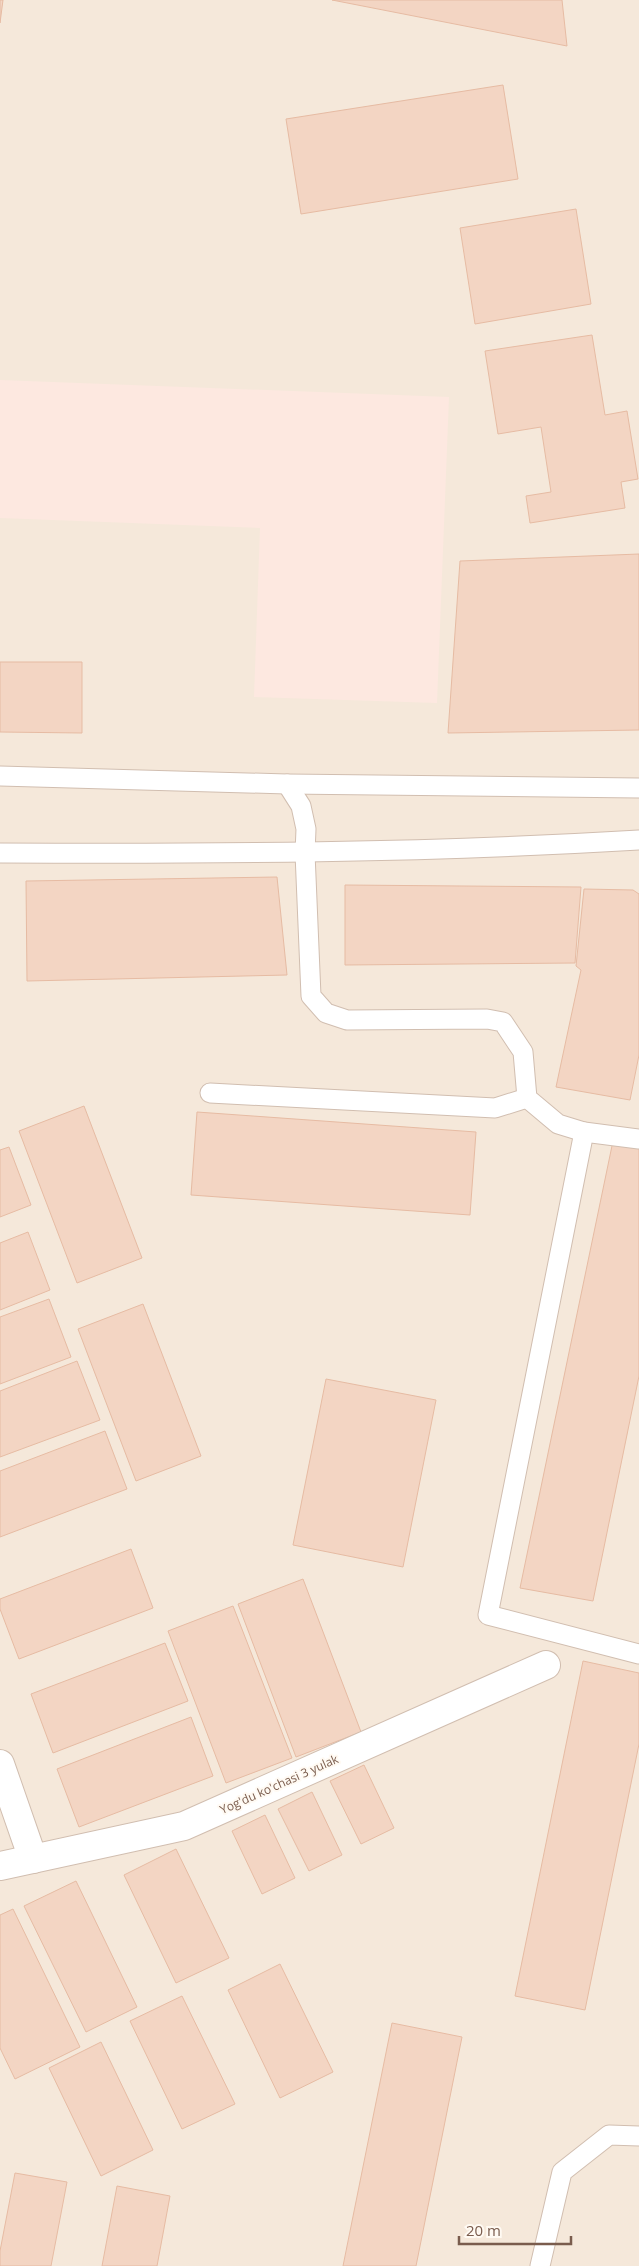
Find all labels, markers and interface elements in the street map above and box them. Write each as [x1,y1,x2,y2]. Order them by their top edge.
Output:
street label: Yog'du ko'chasi 3 yulak [217,1750,342,1818]
scale bar [459,2214,572,2246]
text: 20 m [466,2220,501,2240]

